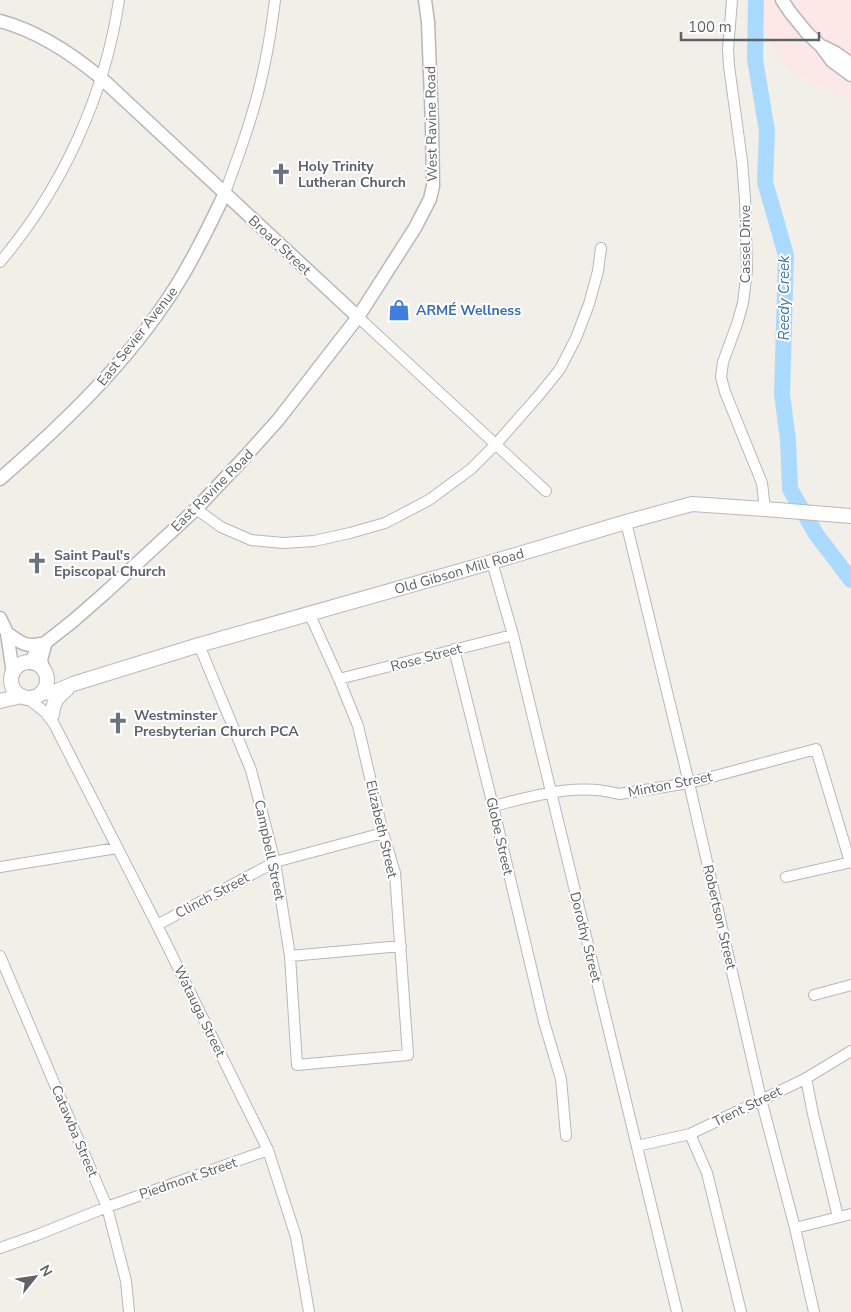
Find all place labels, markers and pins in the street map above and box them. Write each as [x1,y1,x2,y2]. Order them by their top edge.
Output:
place label: Holy Trinity Lutheran Church [298,157,406,192]
church icon: Holy Trinity Lutheran Church [268,161,294,187]
shop icon: ARMÉ Wellness [386,297,412,323]
place label: ARMÉ Wellness [416,301,521,320]
place label: Saint Paul's Episcopal Church [54,546,166,581]
church icon: Saint Paul's Episcopal Church [24,550,50,576]
place label: Westminster Presbyterian Church PCA [134,706,299,741]
church icon: Westminster Presbyterian Church PCA [105,710,131,736]

